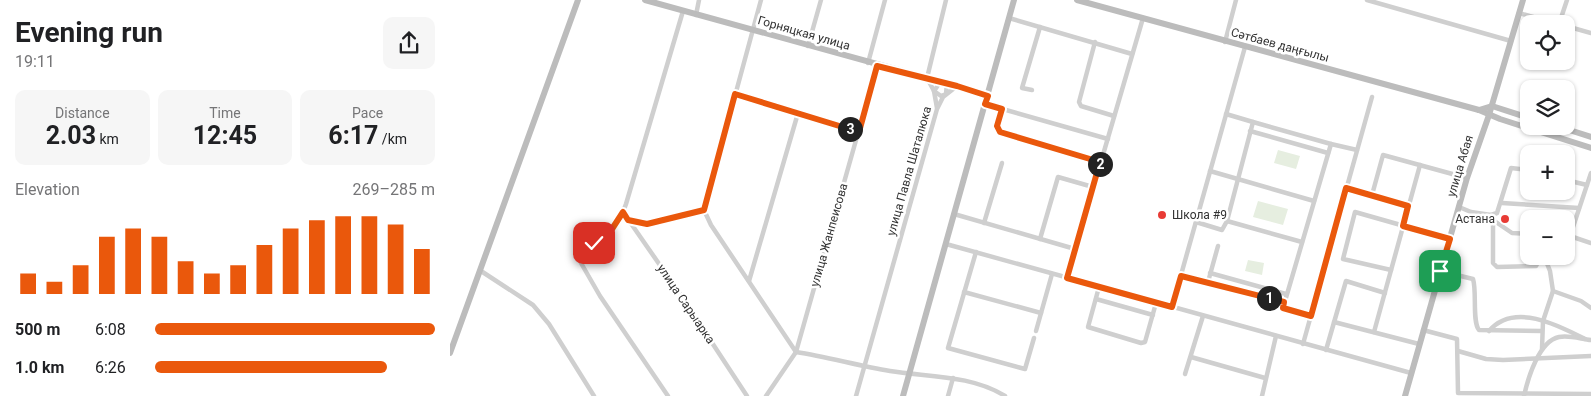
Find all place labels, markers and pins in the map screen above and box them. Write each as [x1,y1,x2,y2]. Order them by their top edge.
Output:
pin: 3 [838,116,862,142]
pin: 2 [1088,152,1112,176]
place label: Школа #9 [1172,208,1227,222]
marker: Школа #9 [1156,209,1168,221]
place label: Астана [1455,212,1495,226]
marker: Астана [1499,213,1511,225]
pin [573,222,615,264]
pin [1419,250,1461,292]
pin: 1 [1256,286,1282,310]

